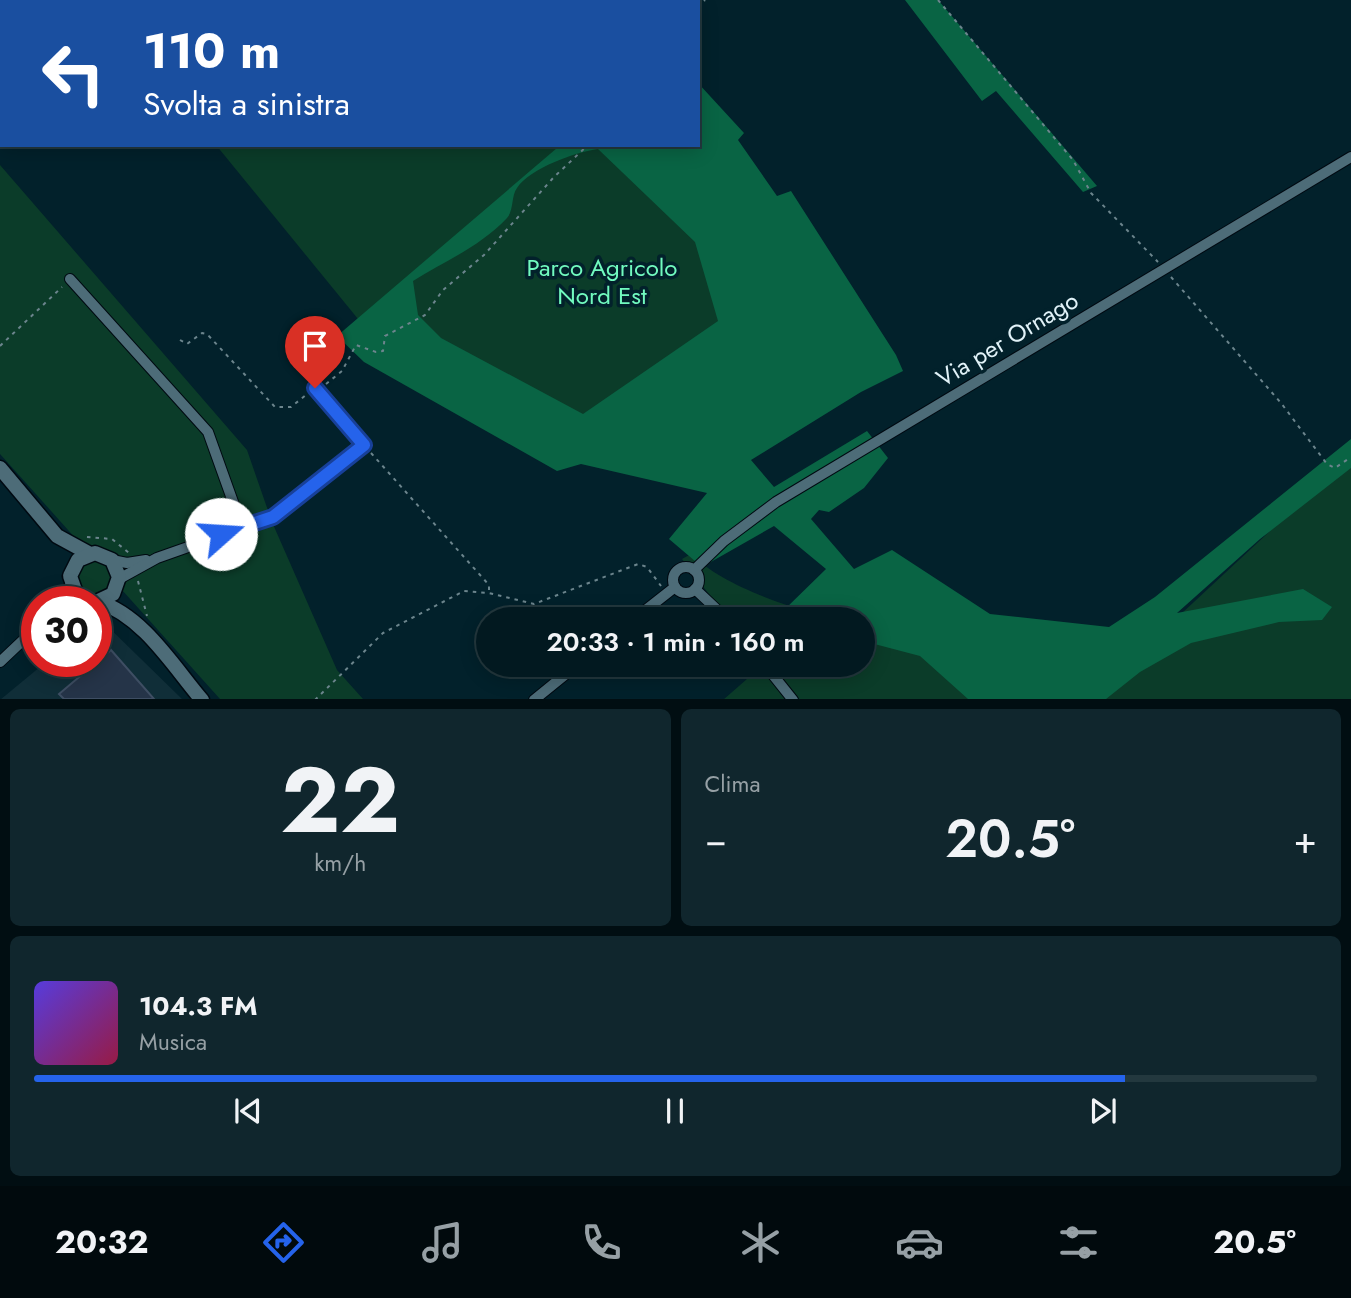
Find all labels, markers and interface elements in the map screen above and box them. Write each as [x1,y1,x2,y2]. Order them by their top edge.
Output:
text: 110 m [143,16,280,86]
icon: left [28,28,119,119]
text: Svolta a sinistra [143,81,350,127]
park label: Parco Agricolo Nord Est [527,250,677,313]
street label: Via per Ornago [929,283,1085,395]
pin [285,316,345,388]
icon: arrive [296,327,334,365]
position arrow [184,497,258,571]
speed limit sign: 30 [21,586,112,677]
text: 20:33 · 1 min · 160 m [547,623,804,661]
text: 22 [281,735,400,866]
text: Clima [705,767,761,801]
text: 20.5° [945,801,1075,877]
text: − [705,812,727,867]
text: + [1294,812,1317,867]
text: km/h [314,846,366,880]
text: 104.3 FM [139,987,257,1025]
text: Musica [139,1025,207,1059]
icon: previous [229,1092,267,1130]
icon: pause [656,1092,694,1130]
icon: next [1084,1092,1122,1130]
icon: directions [259,1218,308,1267]
icon: music [418,1218,467,1267]
icon: phone [577,1218,626,1267]
icon: climate [736,1218,785,1267]
icon: car [895,1218,944,1267]
icon: filters [1054,1218,1103,1267]
text: 20:32 [55,1219,148,1265]
text: 20.5° [1213,1219,1296,1265]

